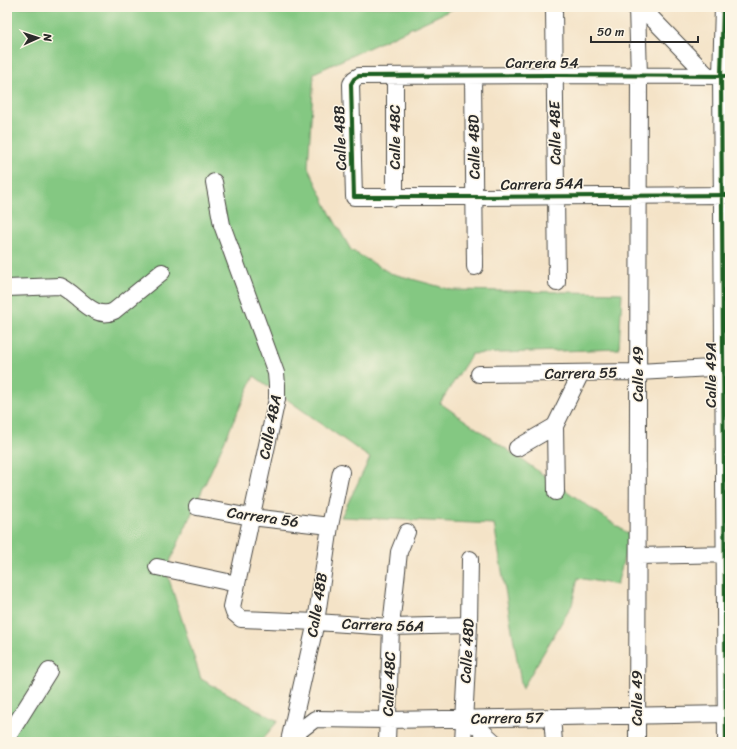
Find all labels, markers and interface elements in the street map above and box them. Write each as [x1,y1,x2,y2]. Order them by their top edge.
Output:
north arrow [18,18,58,58]
scale bar [591,18,698,44]
text: 50 m [597,21,624,43]
text: N [38,32,57,42]
street label: Carrera 54 [505,50,579,76]
street label: Calle 48E [541,99,569,165]
street label: Calle 48C [382,104,408,169]
street label: Calle 48B [326,105,354,171]
street label: Calle 48D [460,115,488,179]
street label: Carrera 54A [500,170,584,198]
street label: Calle 49A [698,342,724,408]
street label: Calle 49 [625,346,651,402]
street label: Carrera 55 [544,359,618,387]
street label: Calle 48A [251,392,289,462]
street label: Carrera 56 [225,499,301,535]
street label: Calle 48B [299,570,335,639]
street label: Carrera 56A [342,611,424,639]
street label: Calle 48D [452,618,482,684]
street label: Calle 48C [375,651,403,717]
street label: Calle 49 [624,670,650,726]
street label: Carrera 57 [471,704,545,732]

